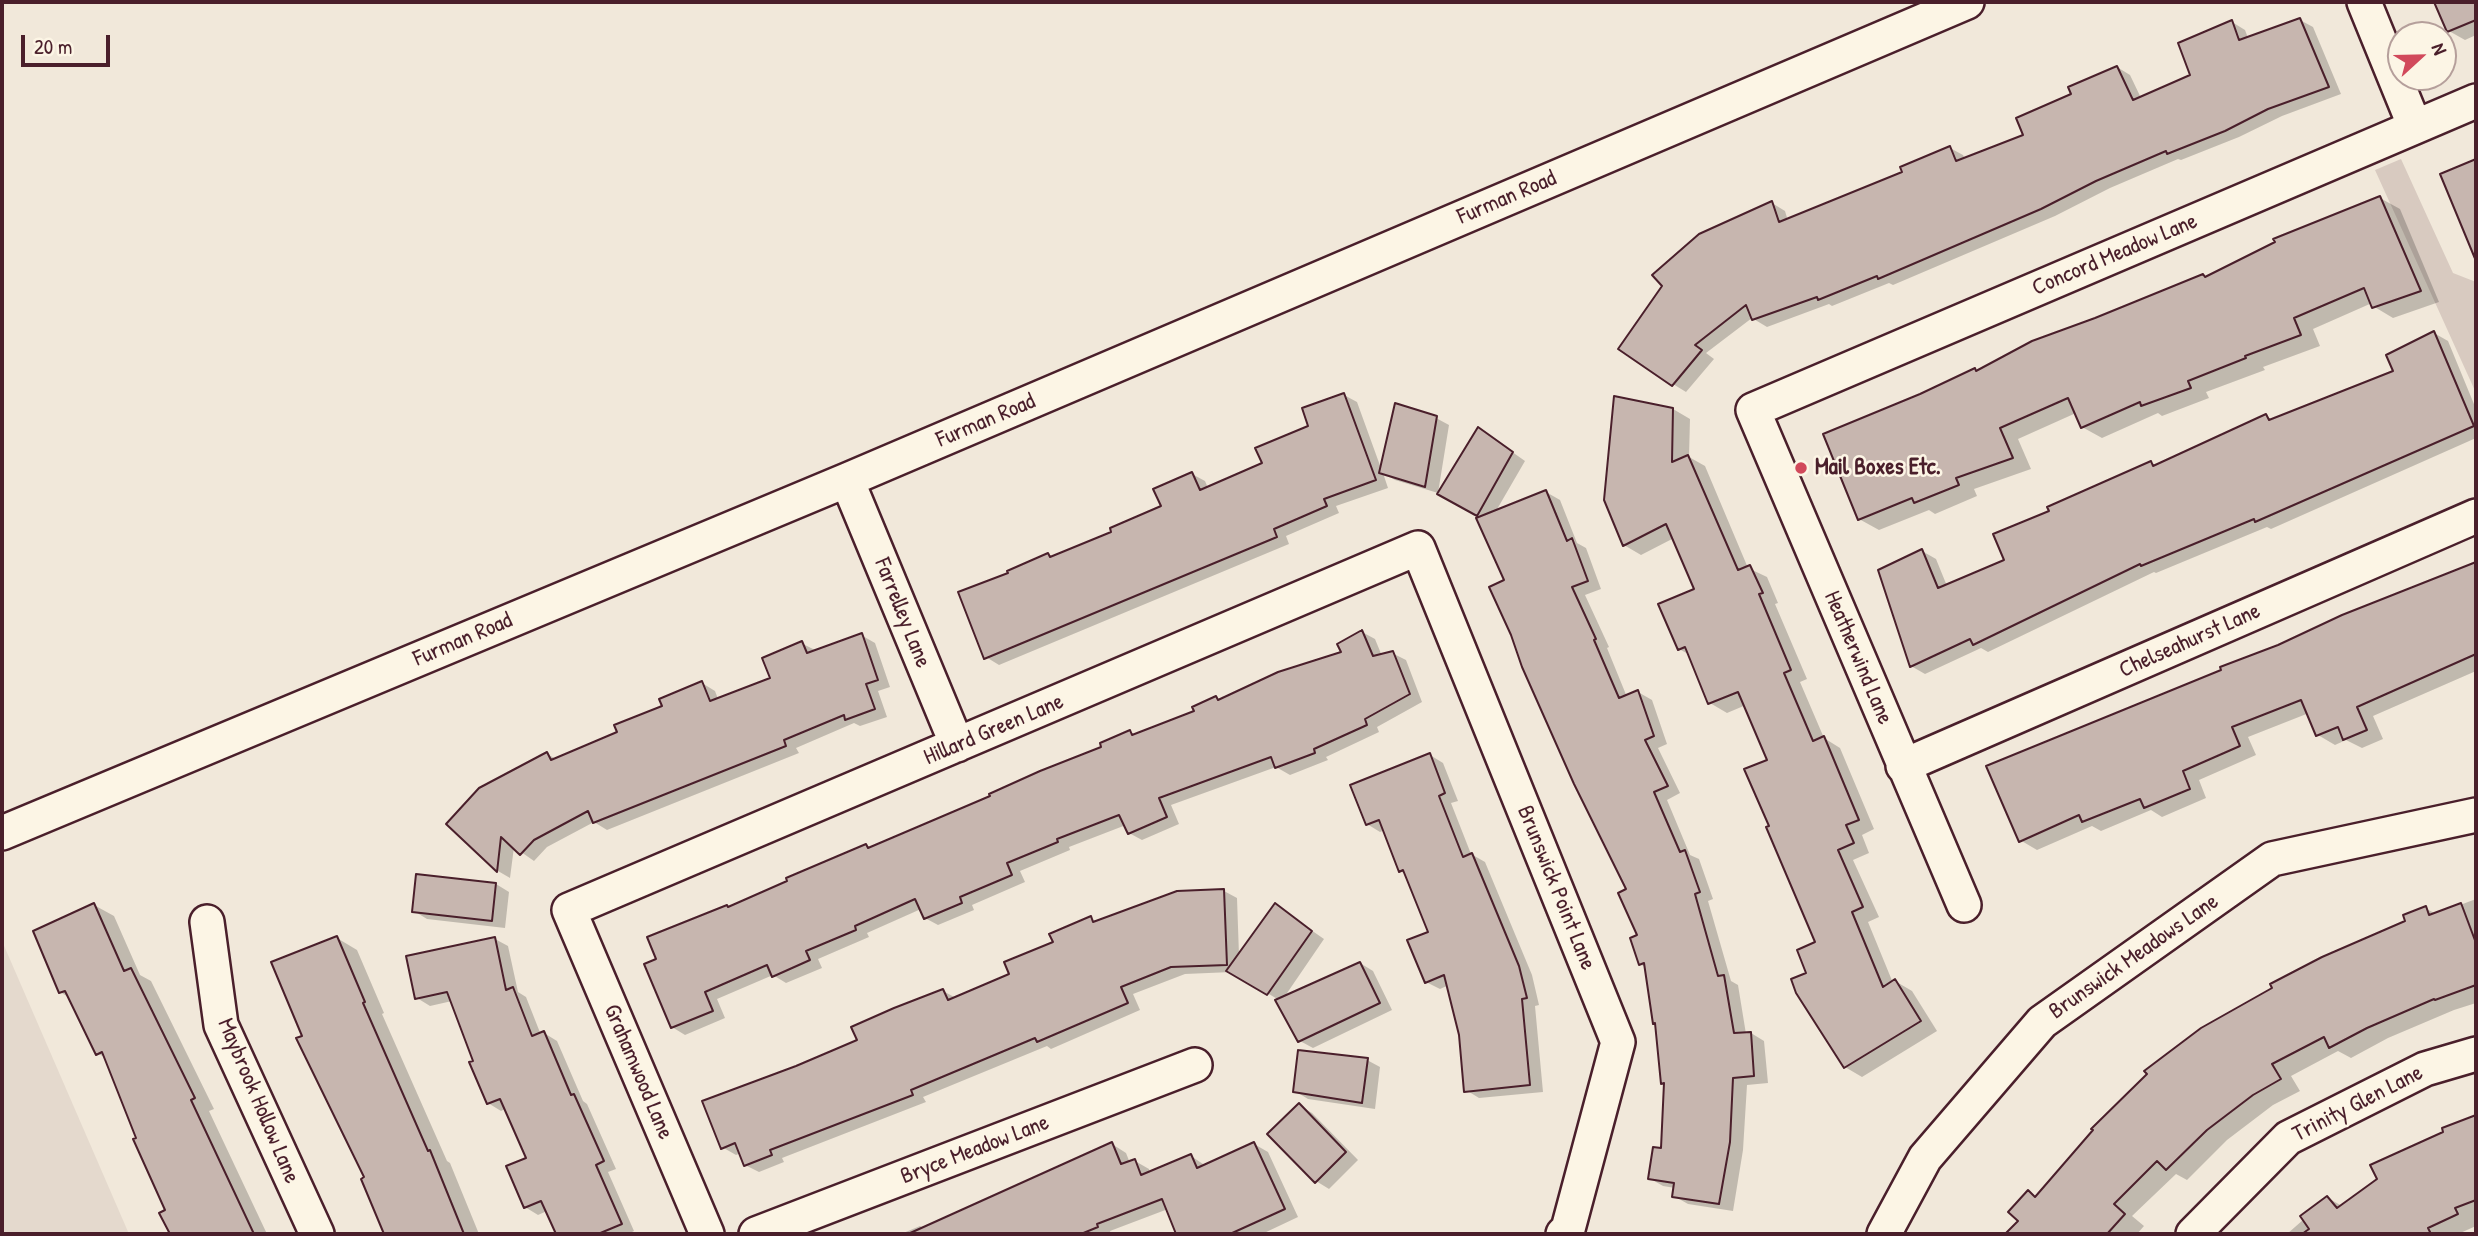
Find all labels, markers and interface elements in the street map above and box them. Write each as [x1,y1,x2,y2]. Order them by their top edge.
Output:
scale bar [24,21,114,65]
north arrow [2387,21,2457,91]
text: 20 m [34,32,72,61]
text: N [2426,39,2454,58]
street label: Furman Road [1453,165,1561,231]
street label: Concord Meadow Lane [2028,208,2202,302]
street label: Furman Road [932,388,1040,454]
place label: Mail Boxes Etc. [1815,454,1941,482]
marker: Mail Boxes Etc. [1793,460,1809,476]
street label: Farrelley Lane [868,554,936,672]
street label: Heatherwind Lane [1818,587,1898,729]
street label: Chelseahurst Lane [2115,598,2265,684]
street label: Furman Road [409,607,517,673]
street label: Hillard Green Lane [920,688,1068,772]
street label: Brunswick Point Lane [1510,802,1602,974]
street label: Brunswick Meadows Lane [2044,888,2224,1026]
street label: Grahamwood Lane [597,1000,679,1144]
street label: Maybrook Hollow Lane [211,1014,305,1188]
street label: Trinity Glen Lane [2288,1059,2428,1149]
street label: Bryce Meadow Lane [897,1109,1053,1191]

